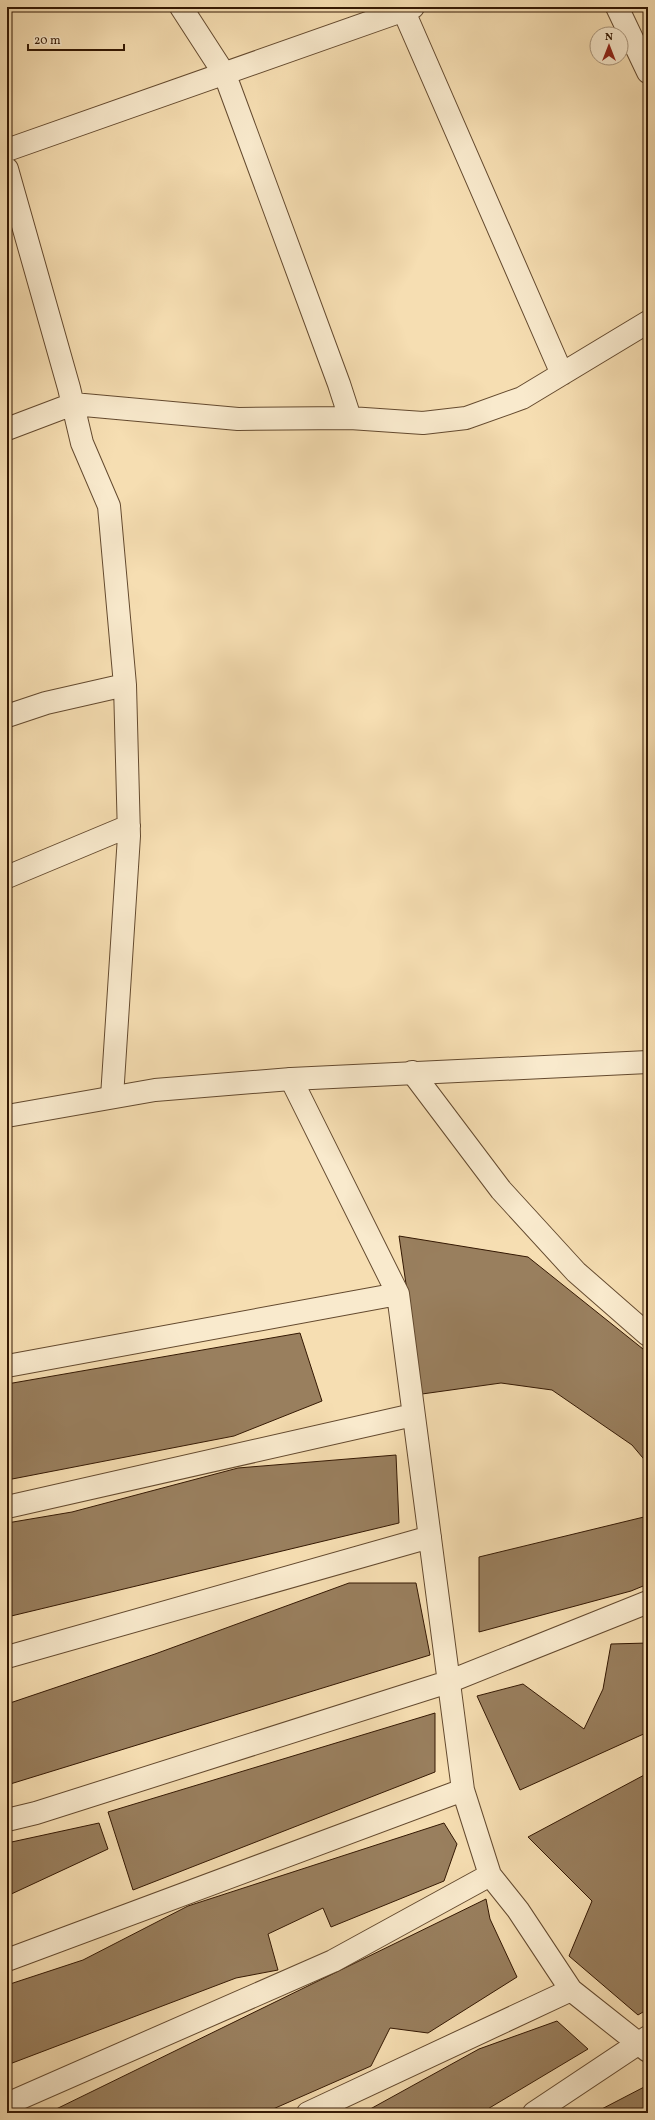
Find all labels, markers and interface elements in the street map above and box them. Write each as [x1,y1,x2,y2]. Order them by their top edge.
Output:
scale bar [28,26,124,52]
north arrow [589,26,629,66]
text: N [605,30,613,45]
text: 20 m [34,33,61,49]

